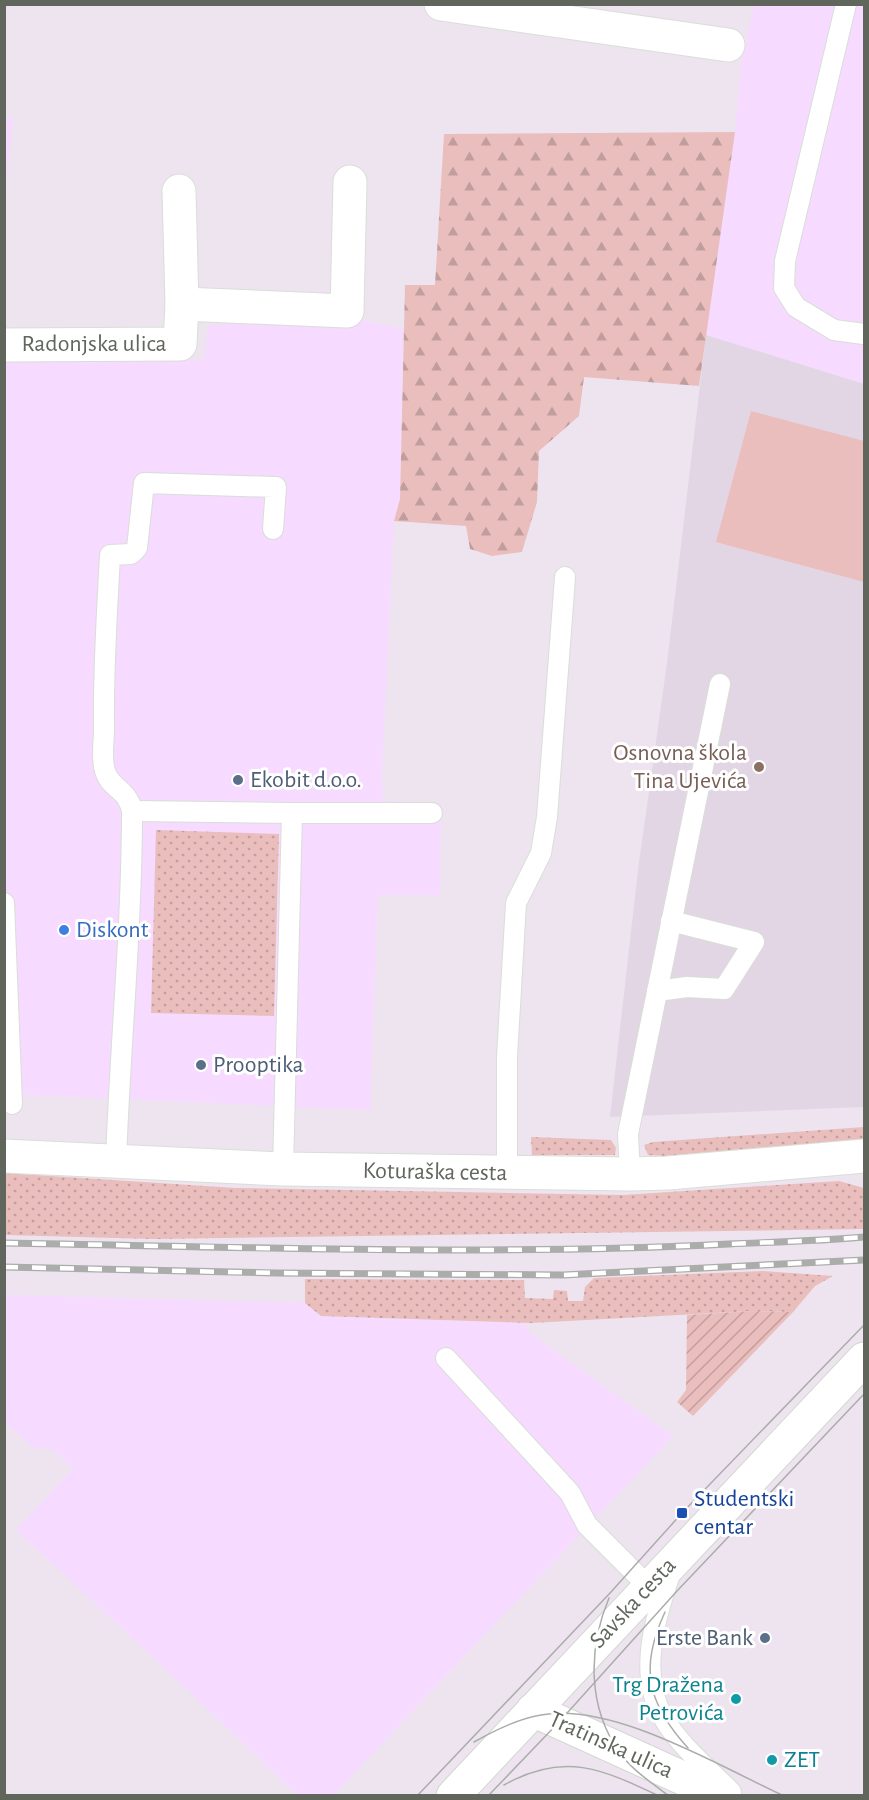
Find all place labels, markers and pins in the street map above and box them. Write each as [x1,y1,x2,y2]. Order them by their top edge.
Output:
place label: Osnovna škola Tina Ujevića [613,741,747,793]
marker: Osnovna škola Tina Ujevića [752,760,766,774]
place label: Ekobit d.o.o. [250,768,362,792]
marker: Ekobit d.o.o. [231,773,245,787]
place label: Diskont [76,918,149,942]
marker: Diskont [57,923,71,937]
place label: Prooptika [213,1053,304,1077]
marker: Prooptika [194,1058,208,1072]
place label: Studentski centar [694,1487,794,1539]
marker: Studentski centar [675,1506,689,1520]
place label: Erste Bank [656,1626,753,1650]
marker: Erste Bank [758,1631,772,1645]
place label: Trg Dražena Petrovića [612,1673,724,1725]
marker: Trg Dražena Petrovića [729,1692,743,1706]
place label: ZET [784,1748,820,1772]
marker: ZET [765,1753,779,1767]

